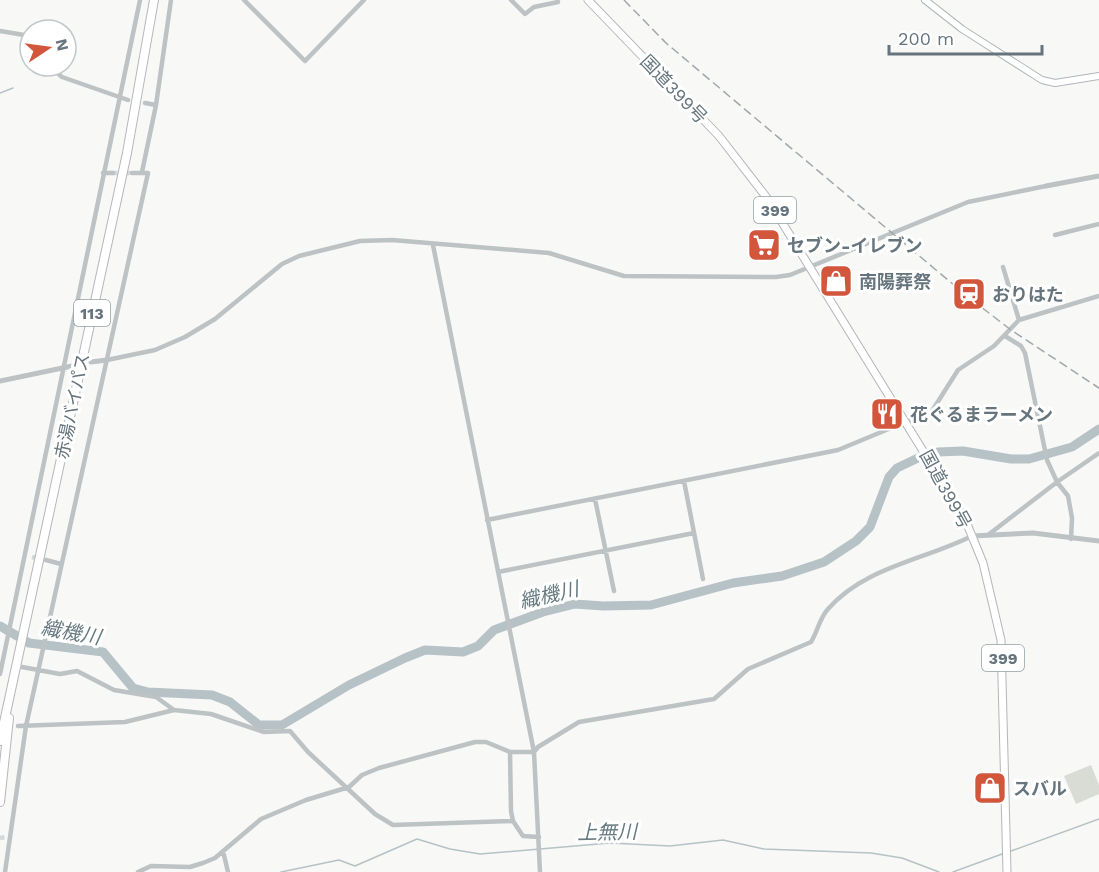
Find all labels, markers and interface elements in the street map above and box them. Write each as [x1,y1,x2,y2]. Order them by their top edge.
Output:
north arrow [18,18,78,78]
scale bar [889,18,1042,56]
text: 200 m [898,28,954,49]
text: N [52,37,73,53]
street label: 国道399号 [636,51,712,127]
road number: 399 [754,197,796,223]
supermarket icon: セブン-イレブン [746,227,782,263]
place label: セブン-イレブン [787,235,923,256]
shop icon: 南陽葬祭 [818,263,854,299]
place label: 南陽葬祭 [859,271,931,292]
station icon: おりはた [951,276,987,312]
place label: おりはた [992,284,1064,305]
road number: 113 [74,300,110,326]
street label: 赤湯バイパス [51,351,93,461]
restaurant icon: 花ぐるまラーメン [869,396,905,432]
place label: 花ぐるまラーメン [910,404,1053,425]
street label: 国道399号 [916,446,976,532]
water label: 織機川 [517,576,583,613]
water label: 織機川 [39,615,105,649]
road number: 399 [982,645,1024,671]
shop icon: スバル [972,770,1008,806]
place label: スバル [1013,778,1067,799]
water label: 上無川 [577,819,639,845]

